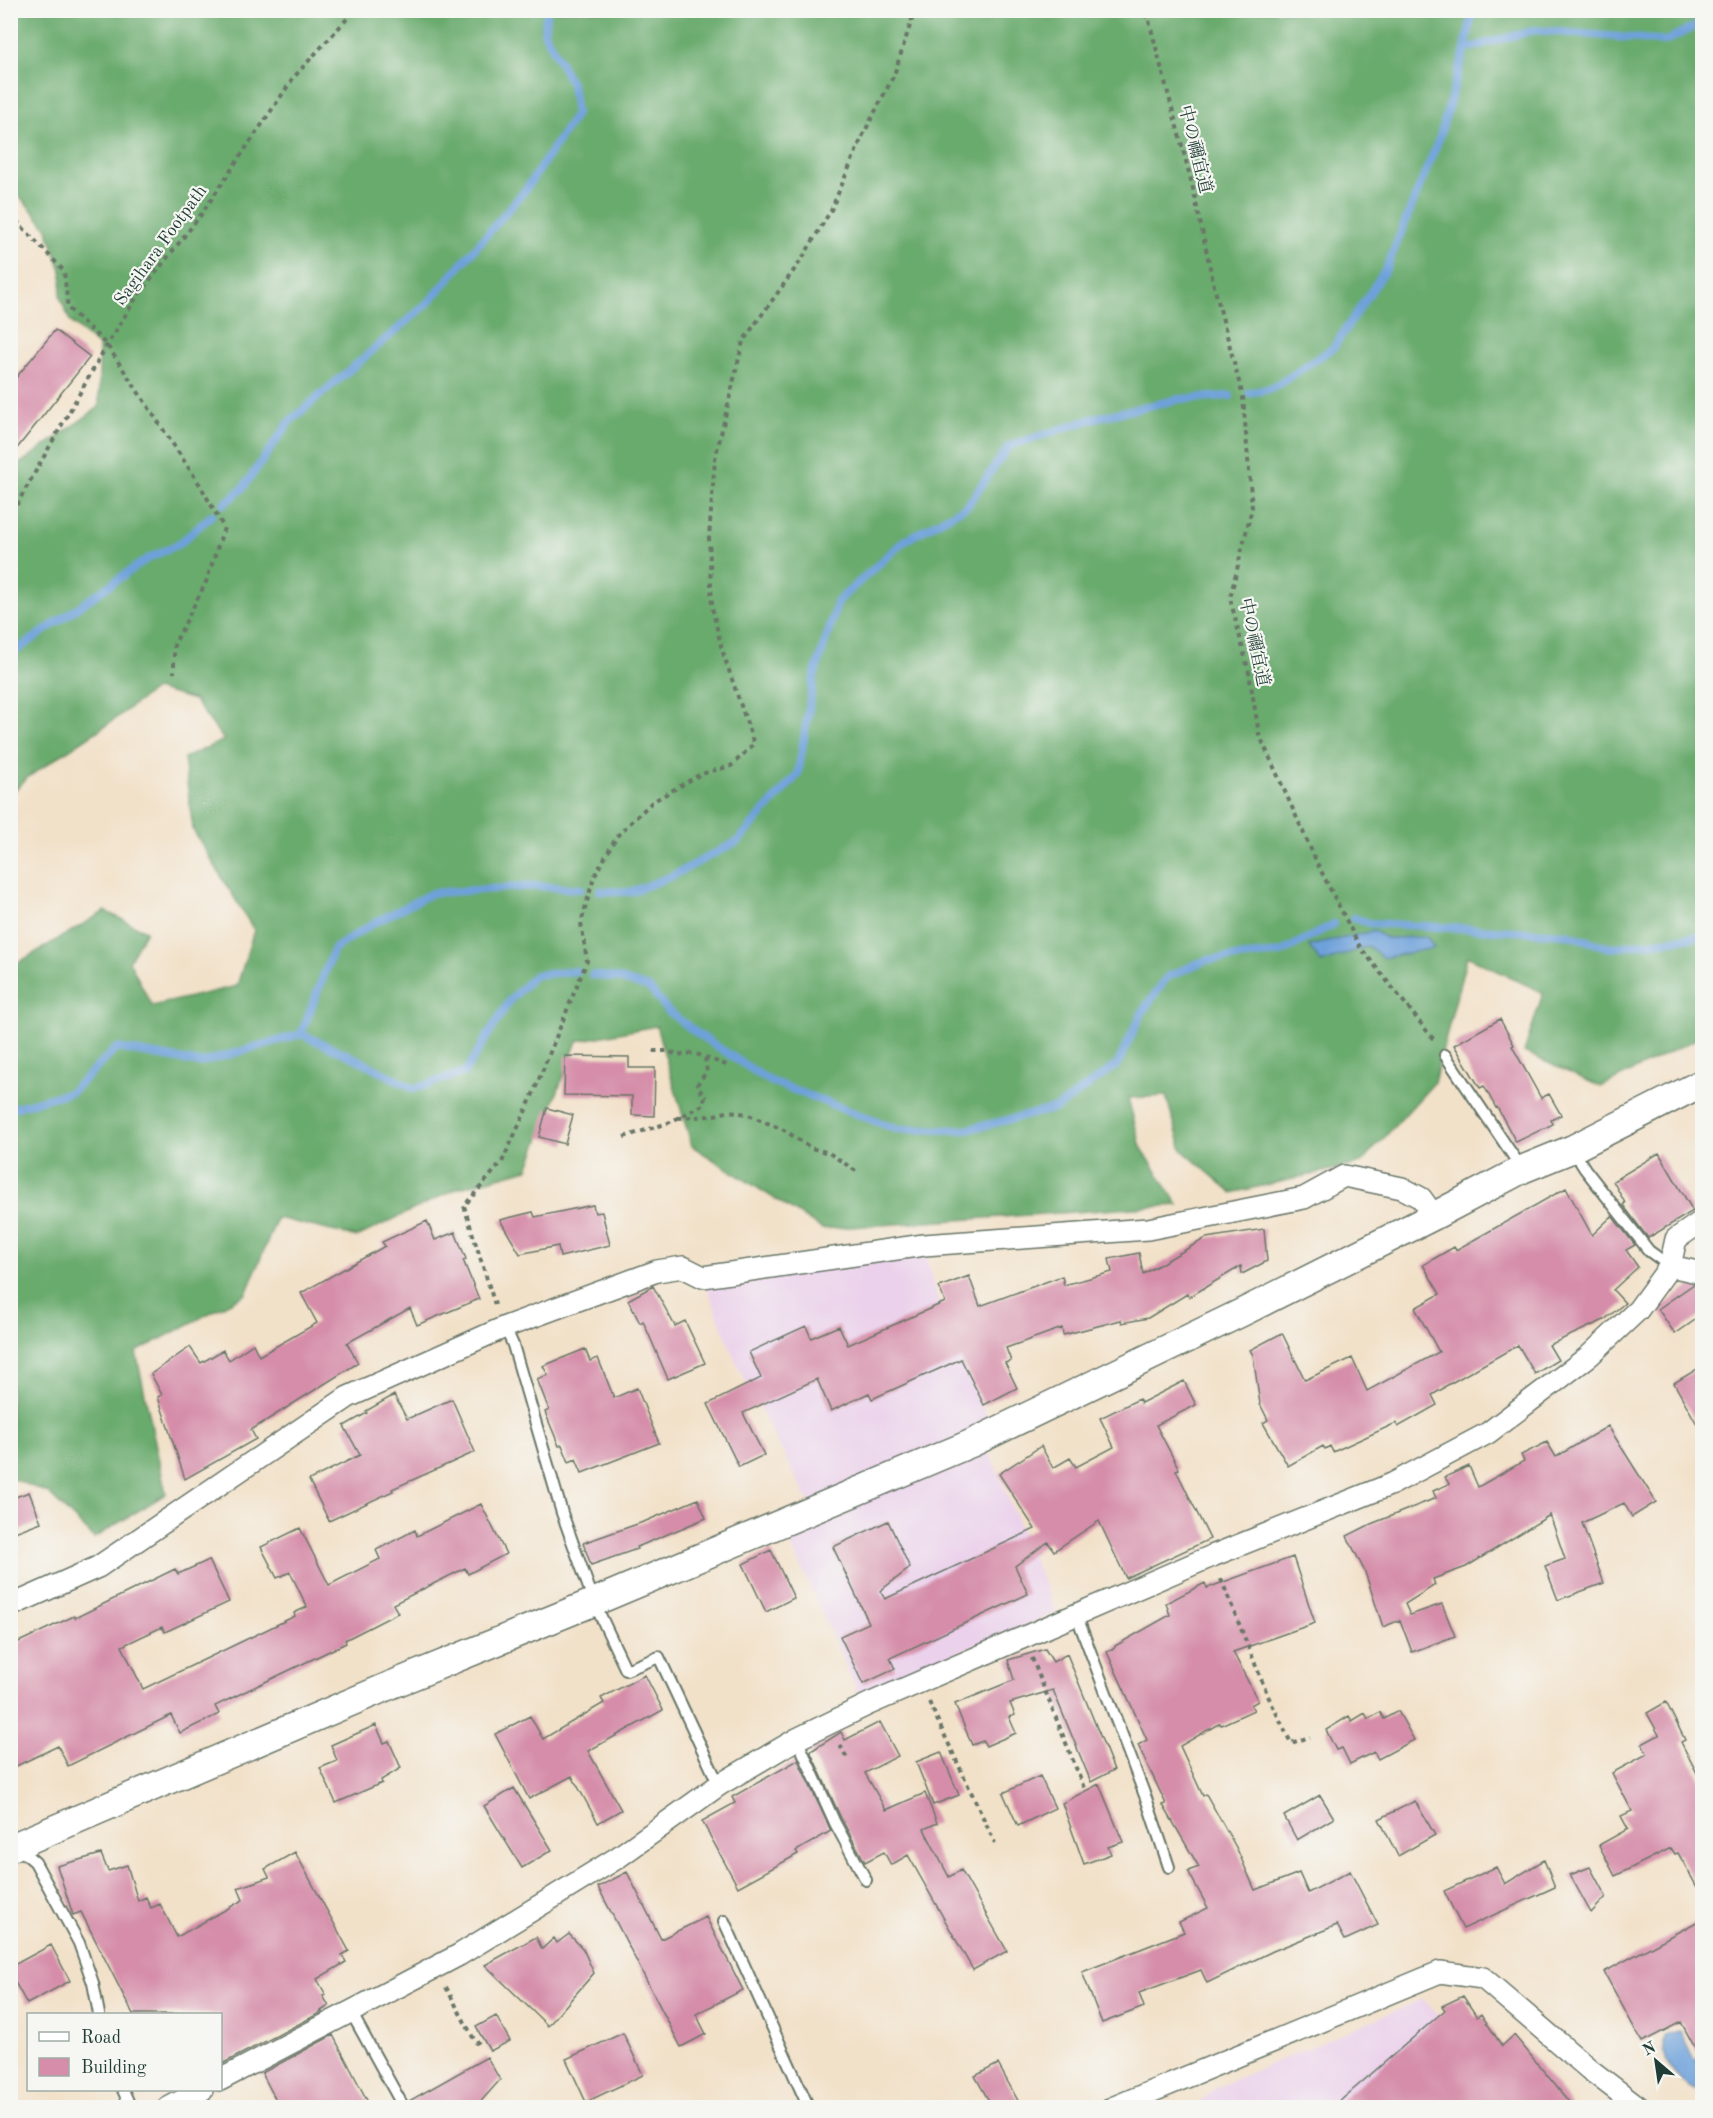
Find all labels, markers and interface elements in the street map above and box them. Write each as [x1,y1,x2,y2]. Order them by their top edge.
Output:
street label: 中の禰宜道 [1175,103,1217,195]
street label: Sagihara Footpath [111,182,211,309]
street label: 中の禰宜道 [1236,596,1274,688]
legend [27,2013,222,2091]
text: Road [81,2029,121,2047]
north arrow [1626,2031,1686,2091]
text: N [1640,2039,1660,2060]
text: Building [81,2059,147,2077]

